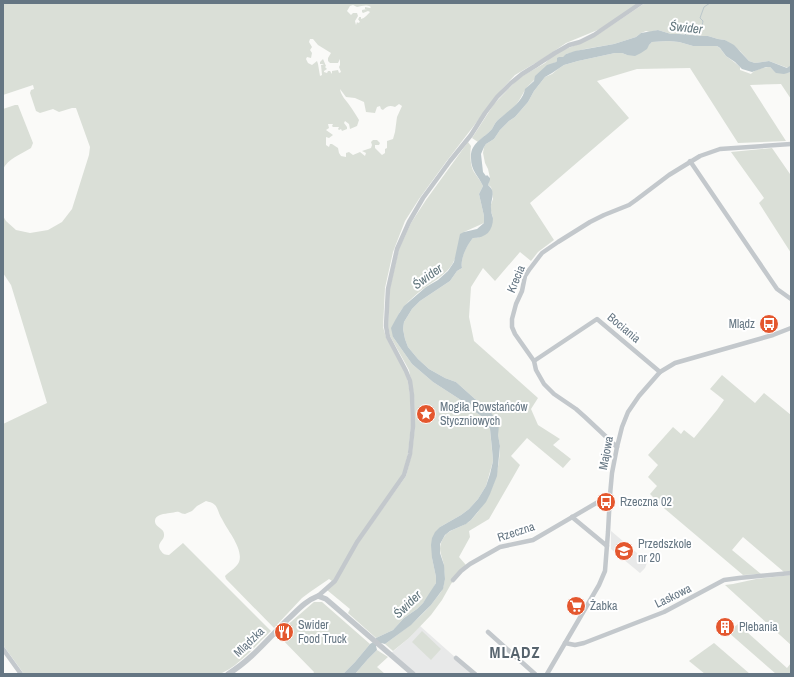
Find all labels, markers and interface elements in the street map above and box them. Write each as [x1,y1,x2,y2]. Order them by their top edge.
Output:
water label: Świder [669,17,704,38]
water label: Świder [409,260,446,293]
street label: Krecia [503,262,529,295]
street label: Bociania [604,309,644,347]
bus stop icon: Mlądz [758,313,780,335]
place label: Mlądz [729,316,755,332]
place label: Mogiła Powstańców Styczniowych [440,399,528,429]
place icon: Mogiła Powstańców Styczniowych [415,403,437,425]
street label: Majowa [595,434,617,471]
bus stop icon: Rzeczna 02 [595,491,617,513]
place label: Rzeczna 02 [620,494,672,510]
street label: Rzeczna [495,518,537,546]
place label: Przedszkole nr 20 [638,536,692,566]
school or university icon: Przedszkole nr 20 [613,540,635,562]
street label: Laskowa [652,580,694,612]
water label: Świder [390,586,426,622]
supermarket icon: Żabka [565,595,587,617]
place label: Żabka [590,598,618,614]
building icon: Plebania [714,616,736,638]
place label: Swider Food Truck [298,617,347,647]
place label: Plebania [739,619,778,635]
restaurant icon: Swider Food Truck [273,621,295,643]
street label: Mlądzka [230,623,268,660]
district label: MLĄDZ [490,641,540,663]

